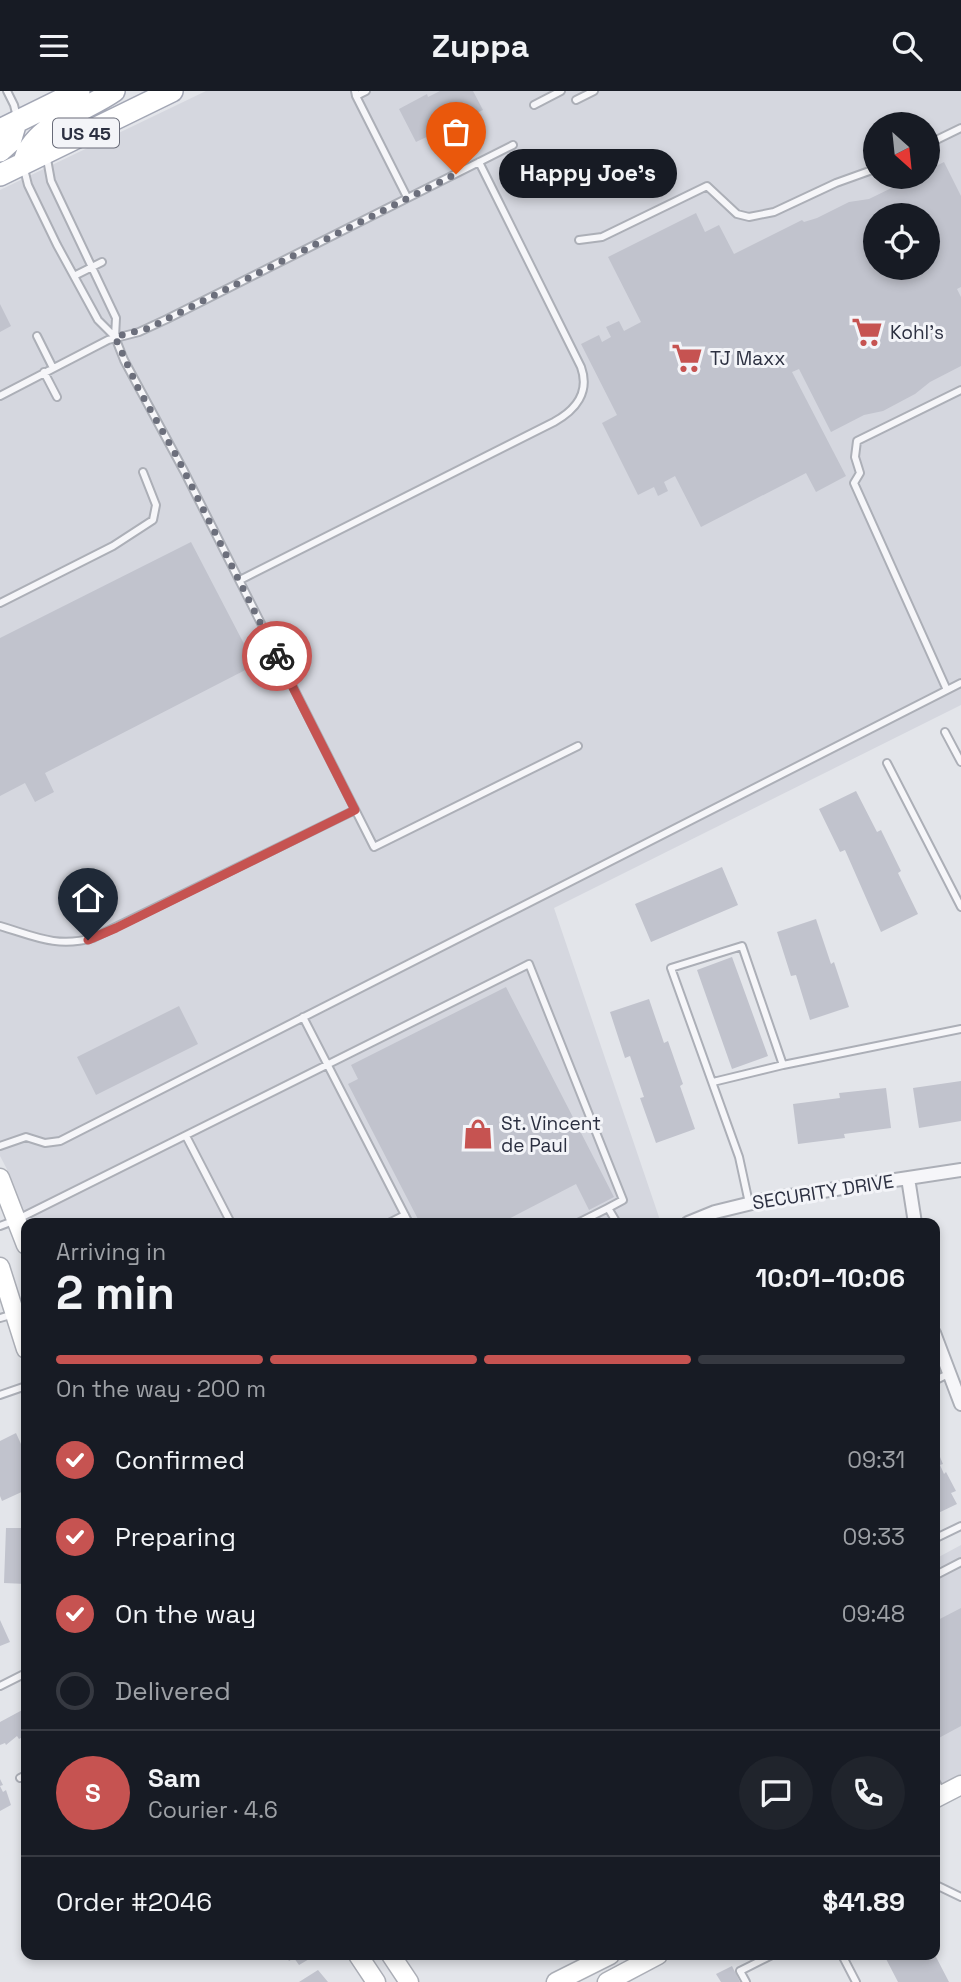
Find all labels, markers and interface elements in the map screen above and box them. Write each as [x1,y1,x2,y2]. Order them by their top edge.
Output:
text: Zuppa [432,26,529,66]
icon: menu [35,27,73,65]
icon: search [888,27,926,65]
pin [426,102,486,174]
north arrow [863,112,940,189]
map controls [863,112,940,280]
icon: bag [437,113,475,151]
road number: US 45 [53,119,119,147]
callout: Happy Joe's [498,149,676,199]
text: Happy Joe's [520,158,656,188]
button: locate [863,203,940,280]
supermarket icon: Kohl's [850,315,884,349]
place label: Kohl's [890,320,944,345]
supermarket icon: TJ Maxx [670,341,704,375]
place label: TJ Maxx [710,346,786,371]
courier [242,621,312,691]
icon: bike [258,637,296,675]
pin [58,868,118,940]
icon: home [69,879,107,917]
place label: St. Vincent de Paul [501,1111,601,1158]
shop icon: St. Vincent de Paul [461,1117,495,1151]
street label: SECURITY DRIVE [750,1168,896,1216]
text: Arriving in [56,1237,166,1267]
text: 10:01–10:06 [756,1261,905,1295]
text: 2 min [56,1264,175,1322]
text: On the way · 200 m [56,1374,266,1404]
icon: check [56,1441,94,1479]
text: Confirmed [115,1443,245,1477]
text: 09:31 [847,1445,905,1475]
icon: check [56,1518,94,1556]
text: Preparing [115,1520,236,1554]
text: 09:33 [843,1522,905,1552]
icon: check [56,1595,94,1633]
text: On the way [115,1597,256,1631]
text: 09:48 [842,1599,905,1629]
text: Delivered [115,1674,231,1708]
button: chat [739,1756,813,1830]
button: phone [831,1756,905,1830]
text: Sam [148,1761,201,1795]
text: S [85,1776,101,1810]
text: Courier · 4.6 [148,1795,278,1825]
text: Order #2046 [56,1885,212,1919]
text: $41.89 [823,1885,905,1919]

